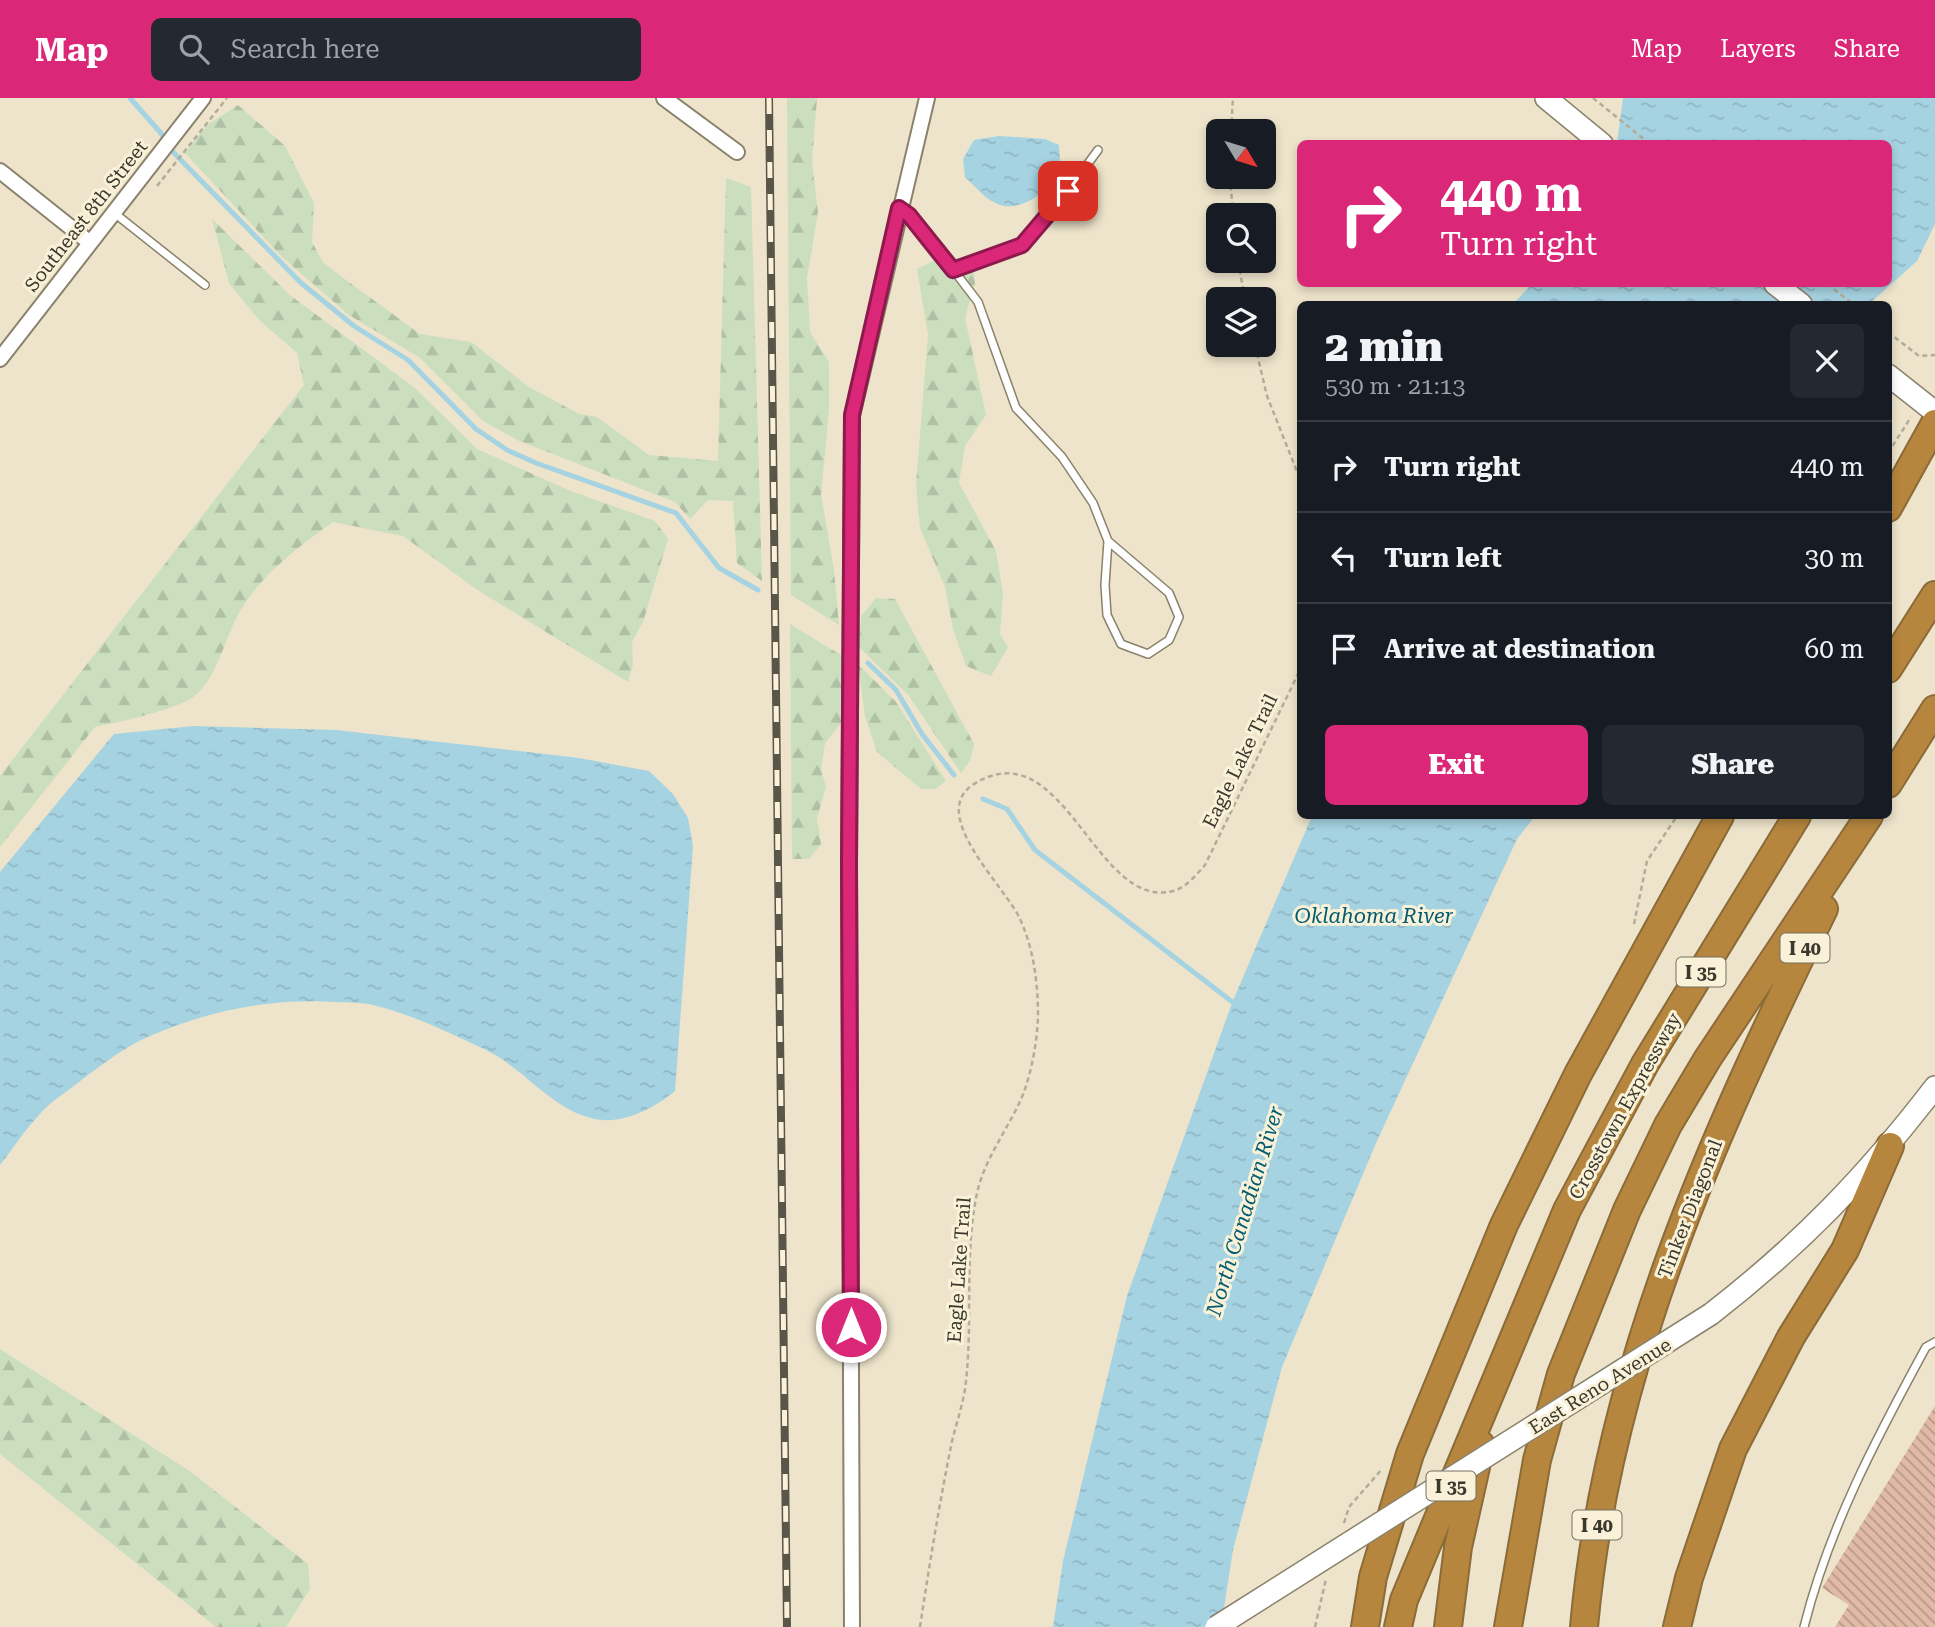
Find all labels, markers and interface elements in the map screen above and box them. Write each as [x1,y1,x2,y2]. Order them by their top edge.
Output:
search box [151,18,641,81]
text: Map [35,30,109,69]
icon: search [175,30,213,68]
text: Search here [231,34,380,64]
text: Map [1631,35,1682,63]
text: Layers [1720,35,1796,63]
text: Share [1834,35,1900,63]
north arrow [1206,119,1276,189]
map controls [1206,119,1276,357]
street label: Southeast 8th Street [20,136,152,296]
pin [1038,161,1098,221]
text: 440 m [1440,166,1582,223]
icon: right [1325,168,1416,259]
icon: arrive [1049,172,1087,210]
button: search [1206,203,1276,273]
text: Turn right [1440,225,1597,263]
button: layers [1206,287,1276,357]
text: 2 min [1325,322,1443,371]
button: close [1790,324,1864,398]
text: 530 m · 21:13 [1325,373,1465,400]
icon: right [1325,448,1363,486]
text: Turn right [1384,452,1520,482]
text: 440 m [1790,452,1864,482]
icon: left [1325,539,1363,577]
text: Turn left [1384,543,1502,573]
text: 30 m [1805,543,1864,573]
icon: arrive [1325,630,1363,668]
text: Arrive at destination [1384,634,1655,664]
text: 60 m [1805,634,1864,664]
street label: Eagle Lake Trail [1198,690,1282,832]
button: Exit [1325,725,1588,805]
button: Share [1602,725,1864,805]
water label: Oklahoma River [1295,904,1454,928]
road number: I 40 [1780,934,1829,962]
road number: I 35 [1676,958,1726,986]
street label: Crosstown Expressway [1564,1008,1686,1203]
water label: North Canadian River [1201,1103,1288,1320]
street label: Tinker Diagonal [1653,1136,1727,1282]
street label: Eagle Lake Trail [942,1196,976,1344]
position arrow [814,1290,888,1364]
street label: East Reno Avenue [1524,1333,1676,1439]
road number: I 35 [1426,1471,1476,1500]
road number: I 40 [1572,1510,1622,1540]

